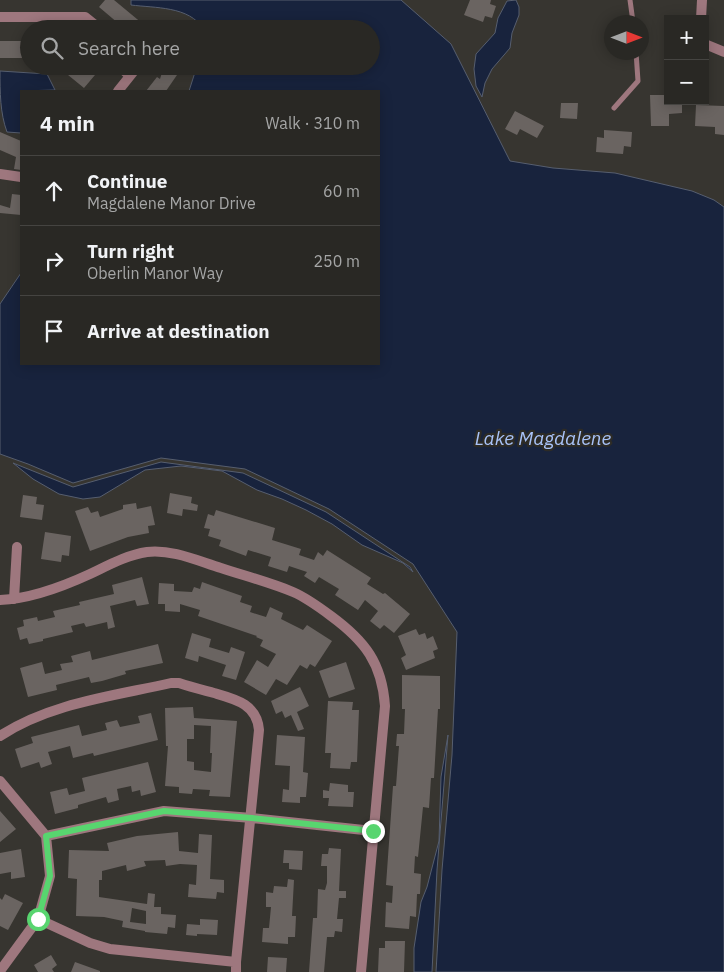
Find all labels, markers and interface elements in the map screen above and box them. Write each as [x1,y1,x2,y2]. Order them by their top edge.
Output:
north arrow [604,15,649,60]
map controls [664,15,709,105]
button: + [664,15,709,60]
search box [20,20,380,75]
icon: search [38,34,66,62]
text: Search here [78,36,180,60]
button: − [664,60,709,105]
text: 4 min [40,109,95,137]
text: Walk · 310 m [265,113,360,133]
text: Continue [87,169,167,193]
icon: ahead [40,177,68,205]
text: 60 m [323,181,360,201]
text: Magdalene Manor Drive [87,193,256,213]
text: Turn right [87,239,174,263]
icon: right [40,247,68,275]
text: 250 m [313,251,360,271]
text: Oberlin Manor Way [87,263,223,283]
icon: arrive [40,317,68,345]
text: Arrive at destination [87,319,270,343]
water label: Lake Magdalene [475,426,612,450]
route end [362,820,385,843]
route start [27,908,50,931]

